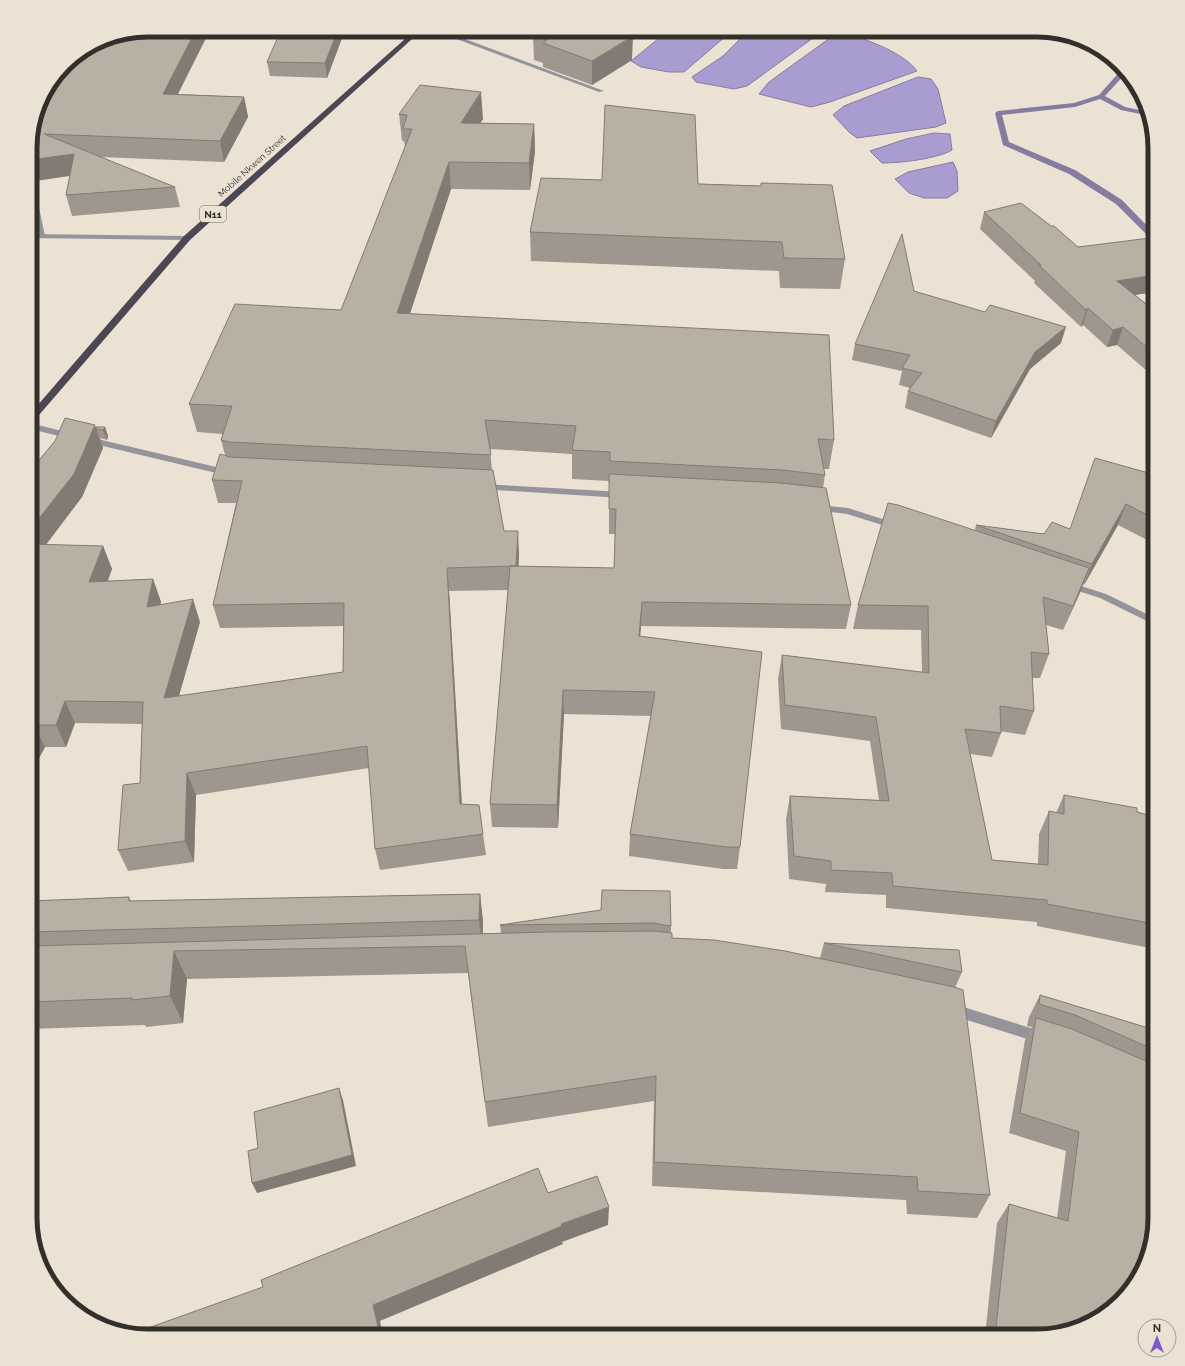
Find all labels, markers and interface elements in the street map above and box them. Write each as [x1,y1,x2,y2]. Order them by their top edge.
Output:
street label: Mobile Nkwen Street [216,133,288,199]
road number: N11 [200,206,226,222]
north arrow [1137,1318,1177,1358]
text: N [1153,1322,1161,1335]

